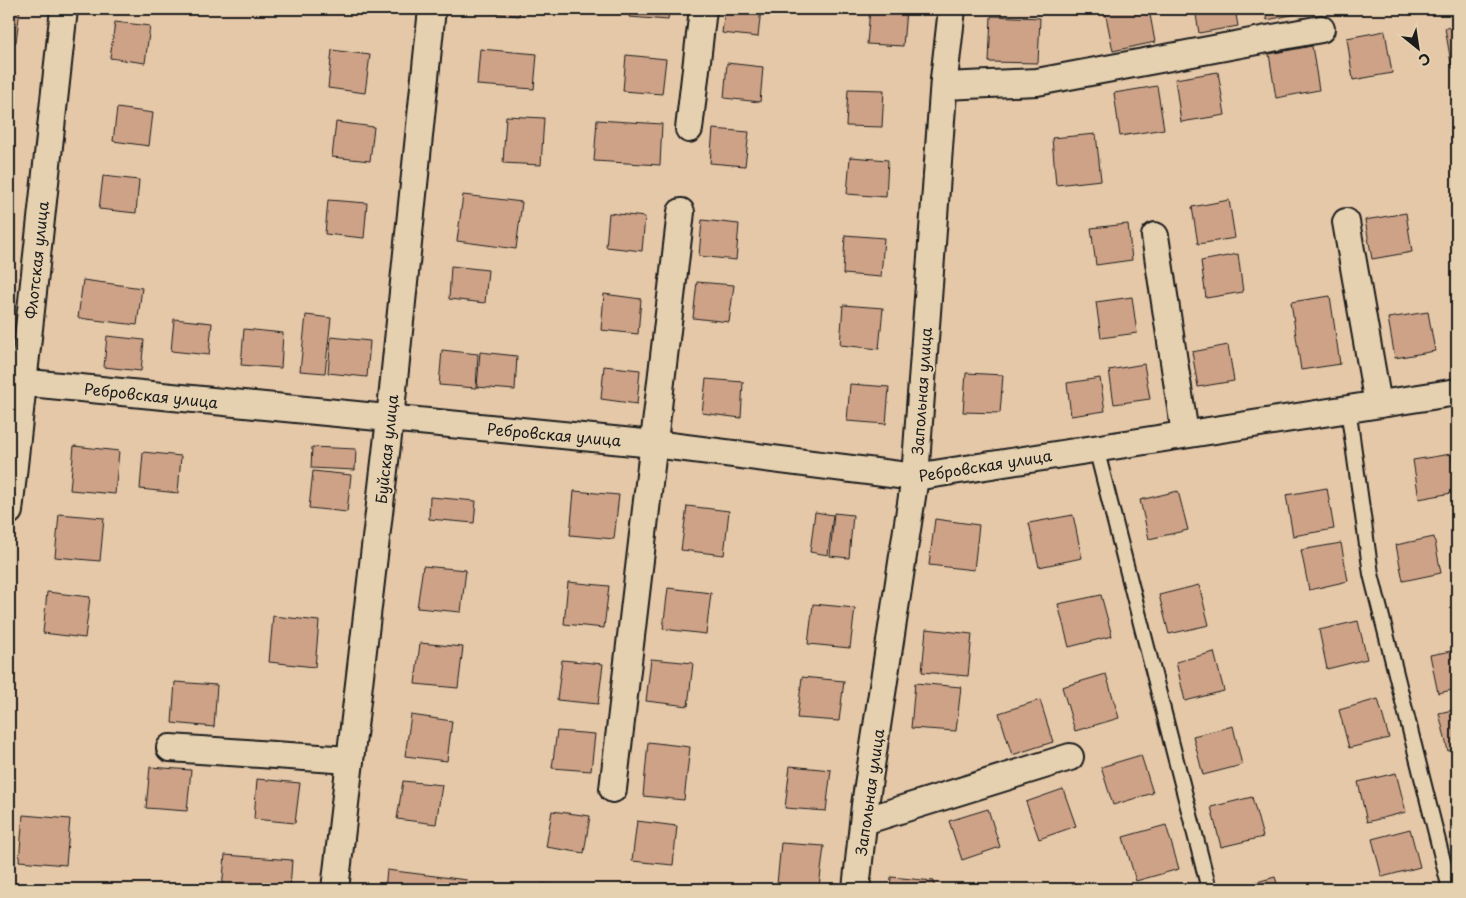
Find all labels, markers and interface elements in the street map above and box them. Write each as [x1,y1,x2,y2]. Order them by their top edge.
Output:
north arrow [1394,22,1444,72]
text: С [1415,48,1435,71]
street label: Флотская улица [18,200,54,320]
street label: Запольная улица [905,326,937,456]
street label: Ребровская улица [83,377,220,414]
street label: Буйская улица [369,393,403,505]
street label: Ребровская улица [486,417,623,451]
street label: Ребровская улица [917,443,1054,487]
street label: Запольная улица [849,727,889,857]

